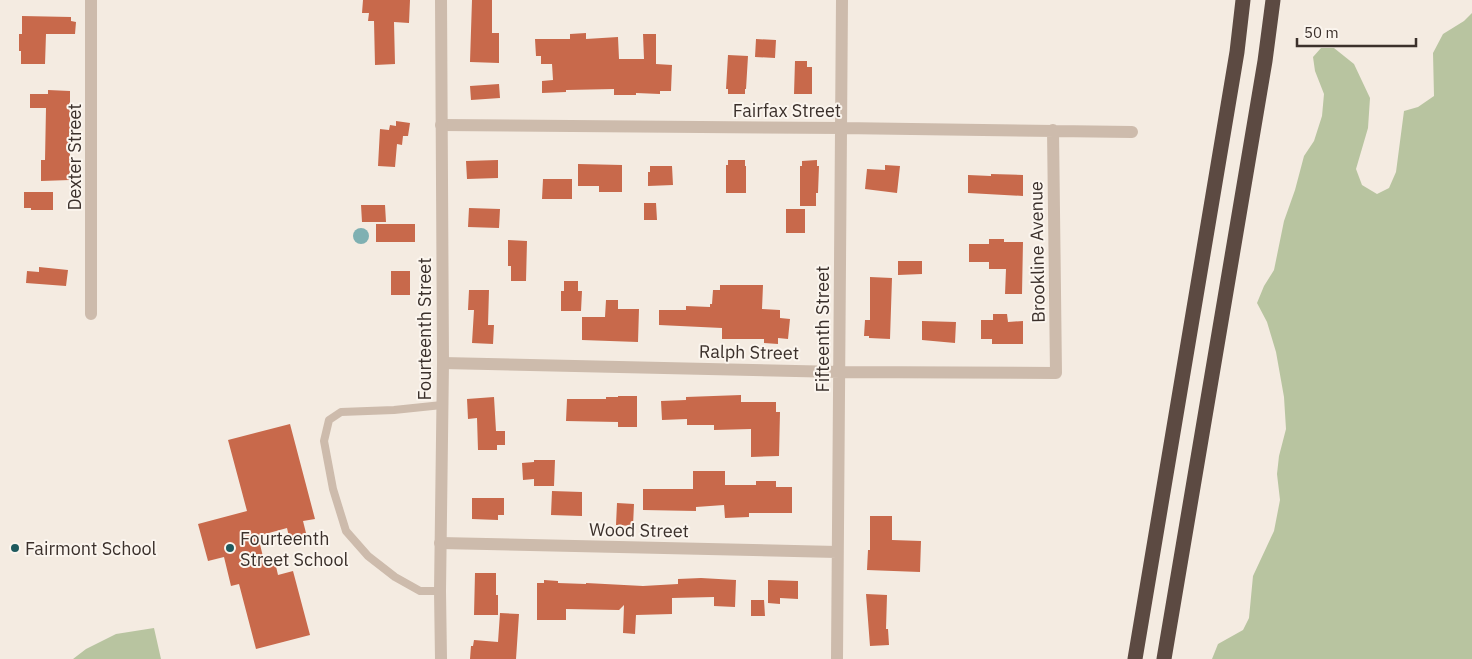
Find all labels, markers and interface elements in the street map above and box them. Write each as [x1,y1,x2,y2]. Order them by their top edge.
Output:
scale bar [1297,15,1416,47]
text: 50 m [1304,23,1339,42]
street label: Fairfax Street [733,99,841,122]
street label: Dexter Street [63,103,86,211]
street label: Brookline Avenue [1024,181,1050,323]
street label: Fourteenth Street [413,258,436,401]
street label: Fifteenth Street [811,266,834,392]
street label: Ralph Street [699,340,799,364]
street label: Wood Street [589,518,689,542]
place label: Fourteenth Street School [240,527,349,571]
place label: Fairmont School [25,537,157,560]
marker: Fairmont School [9,542,21,554]
marker: Fourteenth Street School [224,542,236,554]

